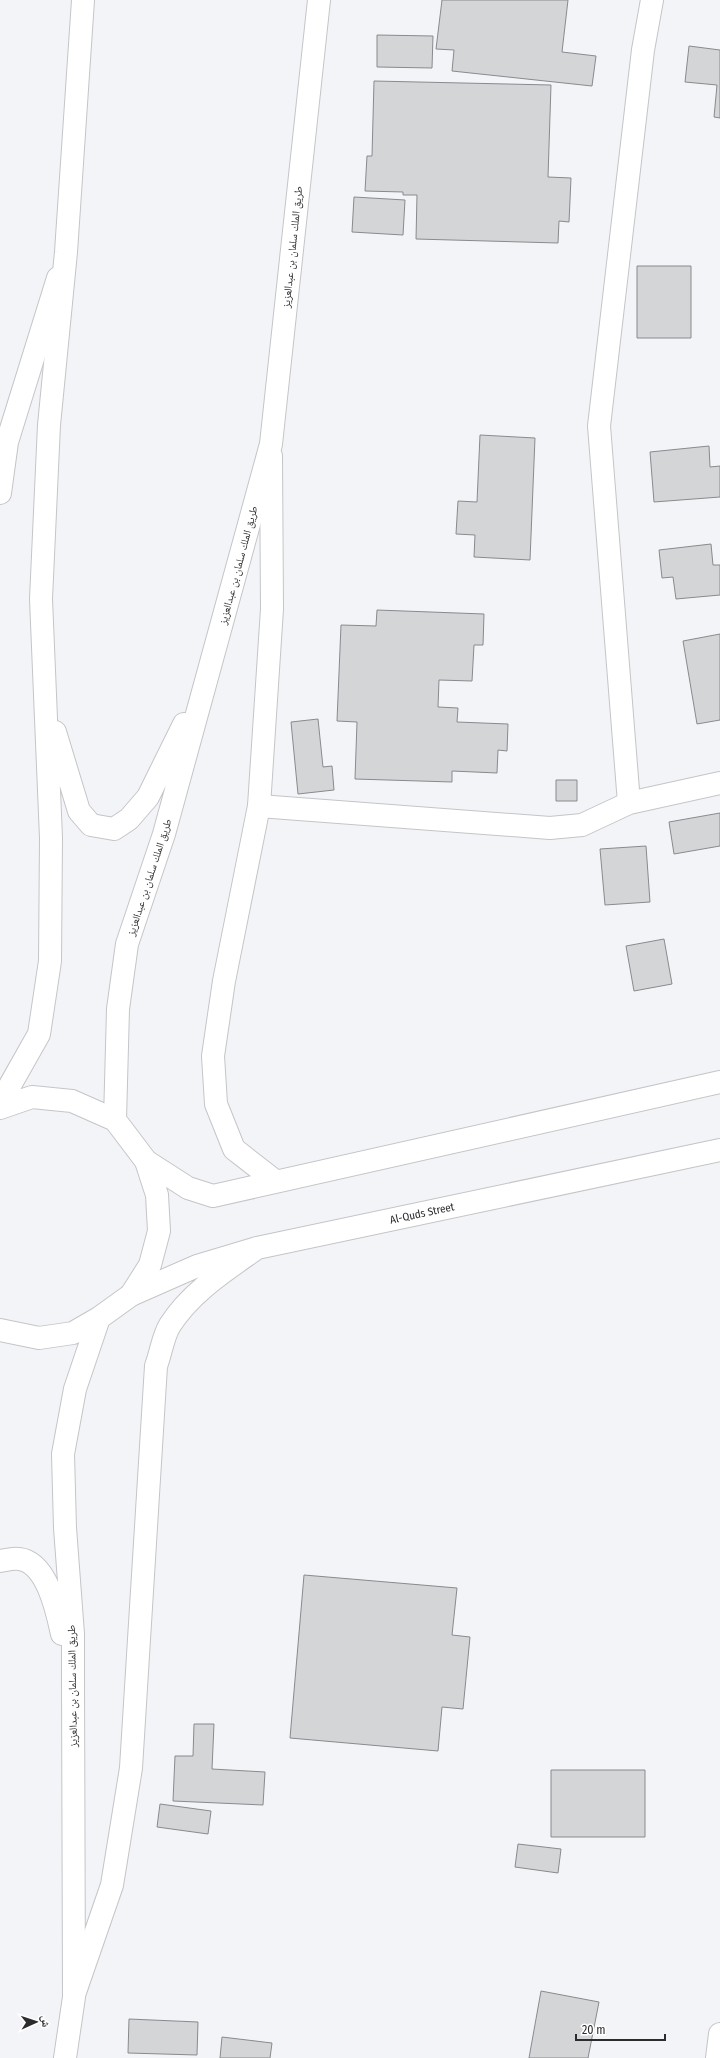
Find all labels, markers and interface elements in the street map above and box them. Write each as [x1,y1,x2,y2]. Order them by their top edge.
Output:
street label: طريق الملك سلمان بن عبدالعزيز [280,185,305,310]
street label: طريق الملك سلمان بن عبدالعزيز [216,504,261,627]
street label: طريق الملك سلمان بن عبدالعزيز [124,817,175,938]
street label: Al-Quds Street [389,1200,456,1227]
street label: طريق الملك سلمان بن عبدالعزيز [65,1625,80,1748]
north arrow [16,2002,56,2042]
text: ش [38,2015,52,2028]
scale bar [576,2016,665,2042]
text: 20 m [582,2023,606,2037]

